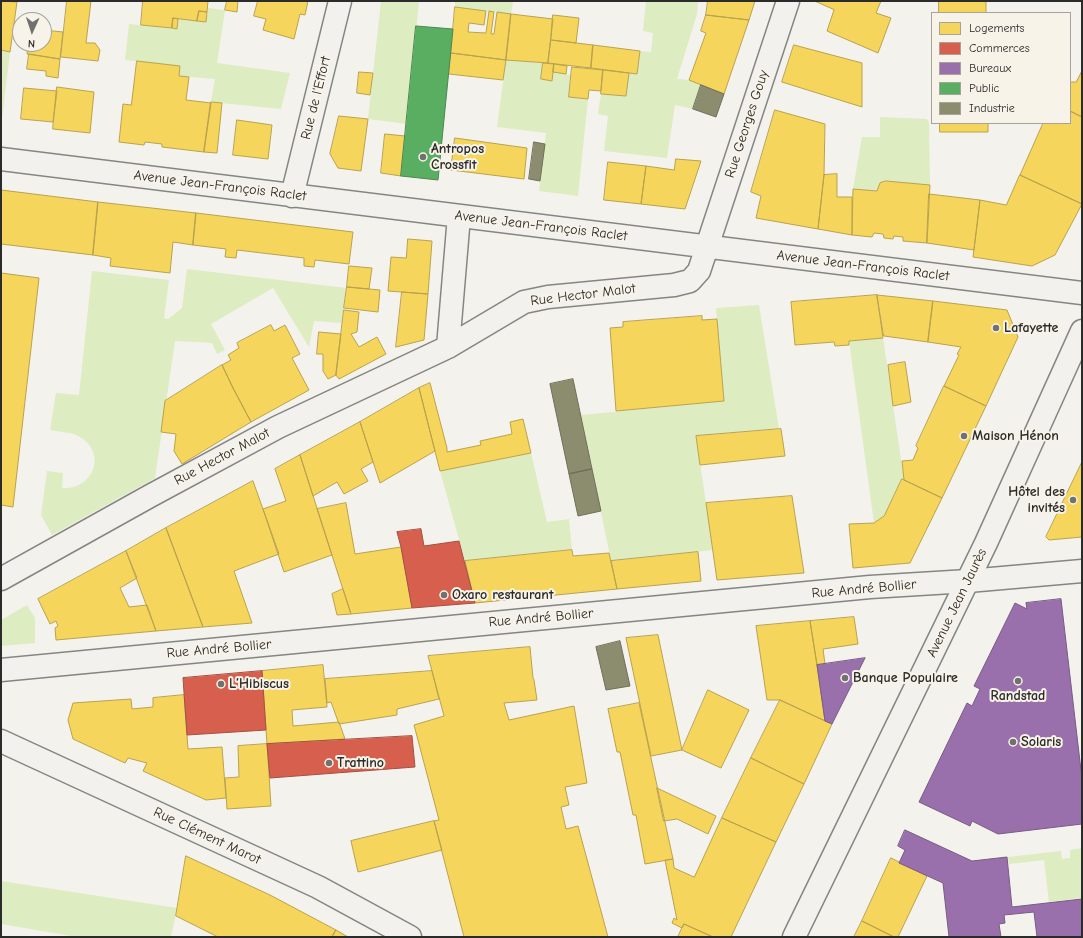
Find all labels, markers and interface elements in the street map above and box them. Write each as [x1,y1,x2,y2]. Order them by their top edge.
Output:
north arrow [12,12,52,52]
legend [931,12,1071,124]
text: Logements [969,21,1025,35]
text: N [27,37,35,50]
text: Commerces [969,41,1030,55]
street label: Rue de l'Effort [298,55,334,141]
text: Bureaux [969,61,1011,75]
street label: Rue Georges Gouy [722,68,772,180]
text: Public [969,81,999,95]
text: Industrie [969,101,1015,115]
place label: Antropos Crossfit [431,141,484,174]
marker: Antropos Crossfit [418,152,428,162]
street label: Avenue Jean-François Raclet [133,167,307,205]
street label: Avenue Jean-François Raclet [454,207,628,245]
street label: Avenue Jean-François Raclet [776,247,950,285]
street label: Rue Hector Malot [530,280,636,310]
place label: Lafayette [1004,320,1058,336]
marker: Lafayette [991,323,1001,333]
street label: Rue Hector Malot [171,425,273,489]
place label: Maison Hénon [972,428,1059,444]
marker: Maison Hénon [959,431,969,441]
place label: Hôtel des invités [1008,484,1065,516]
marker: Hôtel des invités [1068,495,1078,505]
street label: Avenue Jean Jaurès [923,546,991,660]
street label: Rue André Bollier [811,576,917,602]
place label: Oxaro restaurant [452,587,553,603]
marker: Oxaro restaurant [439,590,449,600]
street label: Rue André Bollier [488,605,594,631]
street label: Rue André Bollier [166,636,272,662]
place label: Banque Populaire [853,670,958,686]
marker: Banque Populaire [840,673,850,683]
place label: L’Hibiscus [229,676,289,692]
marker: Randstad [1013,676,1023,686]
marker: L’Hibiscus [216,679,226,689]
place label: Randstad [991,688,1045,704]
place label: Solaris [1021,734,1061,750]
marker: Solaris [1008,737,1018,747]
place label: Trattino [337,755,384,771]
marker: Trattino [324,758,334,768]
street label: Rue Clément Marot [151,804,263,868]

